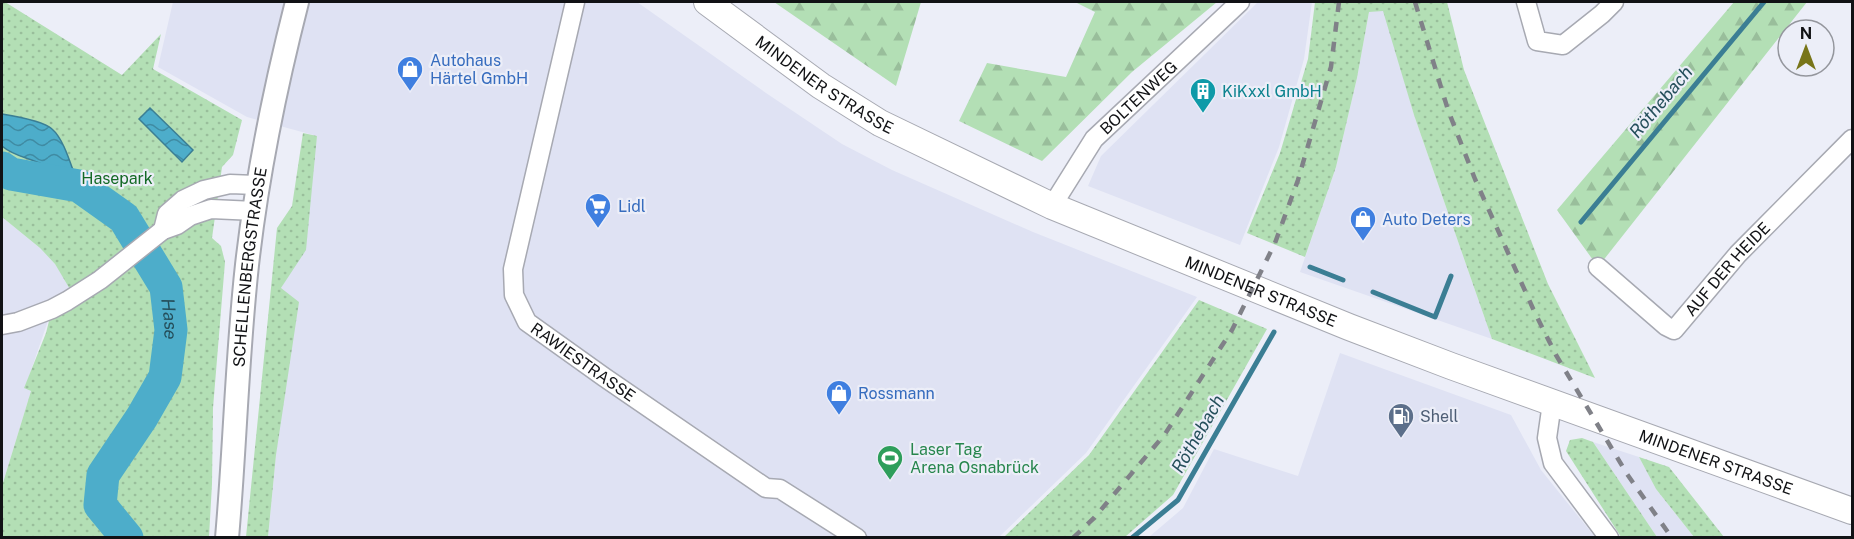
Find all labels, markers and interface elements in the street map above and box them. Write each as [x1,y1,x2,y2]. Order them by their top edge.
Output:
north arrow [1776,18,1836,78]
text: N [1800,24,1812,43]
street label: MINDENER STRASSE [752,32,896,138]
place label: Autohaus Härtel GmbH [430,51,528,88]
shop icon: Autohaus Härtel GmbH [395,54,425,92]
street label: BOLTENWEG [1096,57,1181,138]
water label: Röthebach [1625,62,1697,142]
building icon: KiKxxl GmbH [1188,76,1218,114]
place label: KiKxxl GmbH [1222,82,1322,101]
street label: SCHELLENBERGSTRASSE [229,166,271,368]
park label: Hasepark [81,169,153,188]
supermarket icon: Lidl [583,191,613,229]
place label: Lidl [618,197,646,216]
shop icon: Auto Deters [1348,204,1378,242]
place label: Auto Deters [1382,210,1471,229]
street label: AUF DER HEIDE [1681,218,1774,320]
street label: MINDENER STRASSE [1182,252,1340,331]
water label: Hase [157,297,182,341]
street label: RAWIESTRASSE [527,319,639,406]
shop icon: Rossmann [824,378,854,416]
place label: Rossmann [858,384,935,403]
water label: Röthebach [1167,391,1228,477]
fuel station icon: Shell [1386,401,1416,439]
place label: Shell [1420,407,1459,426]
street label: MINDENER STRASSE [1636,426,1795,499]
place label: Laser Tag Arena Osnabrück [910,440,1039,477]
sports icon: Laser Tag Arena Osnabrück [875,443,905,481]

